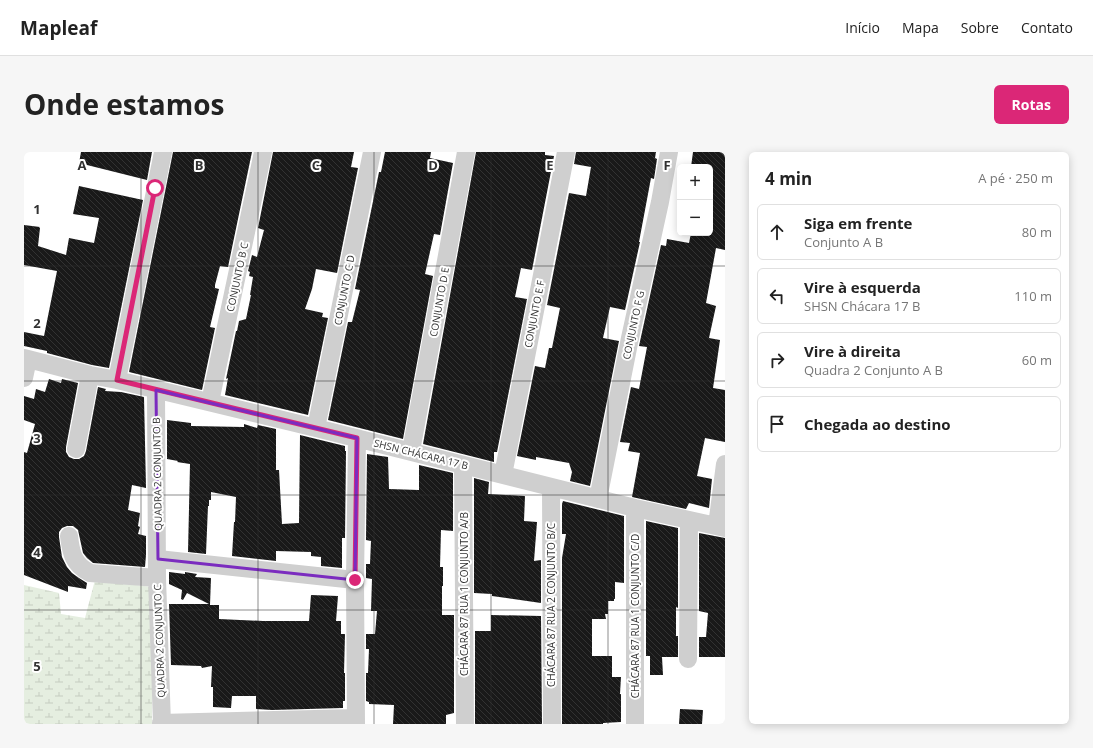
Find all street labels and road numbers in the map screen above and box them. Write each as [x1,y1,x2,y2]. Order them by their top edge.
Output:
street label: CONJUNTO B C [223,241,251,313]
street label: CONJUNTO C D [330,254,358,326]
street label: CONJUNTO D E [426,266,452,338]
street label: CONJUNTO E F [521,279,547,349]
street label: CONJUNTO F G [619,289,647,361]
street label: QUADRA 2 CONJUNTO B [149,417,165,531]
street label: SHSN CHÁCARA 17 B [372,436,470,472]
street label: CHÁCARA 87 RUA 1 CONJUNTO A/B [457,512,471,676]
street label: CHÁCARA 87 RUA 2 CONJUNTO B/C [544,523,558,687]
street label: CHÁCARA 87 RUA 1 CONJUNTO C/D [628,534,642,698]
street label: QUADRA 2 CONJUNTO C [150,584,168,698]

